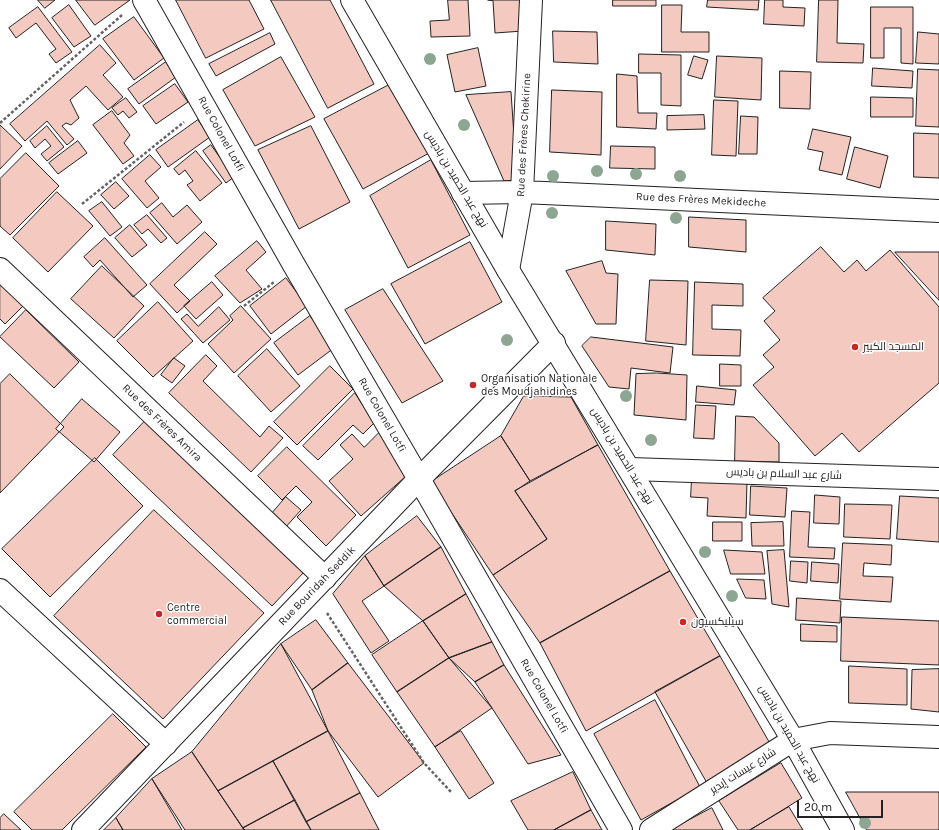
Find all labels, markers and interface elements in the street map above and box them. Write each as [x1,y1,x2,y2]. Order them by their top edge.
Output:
street label: Rue des Frères Chekirine [514,73,534,197]
street label: Rue Colonel Lotfi [195,94,247,174]
street label: نهج عبد الحميد بن باديس [422,128,490,230]
street label: Rue des Frères Mekideche [636,190,766,210]
place label: المسجد الكبير [863,340,924,354]
marker: المسجد الكبير [850,342,860,352]
place label: Organisation Nationale des Moudjahidines [481,372,597,398]
street label: Rue Colonel Lotfi [355,375,409,455]
marker: Organisation Nationale des Moudjahidines [468,380,478,390]
street label: Rue des Frères Amira [119,382,205,464]
street label: نهج عبد الحميد بن باديس [588,405,656,507]
street label: شارع عبد السلام بن باديس [726,465,842,483]
street label: Rue Bouridah Seddik [276,544,358,628]
place label: Centre commercial [167,601,227,627]
marker: Centre commercial [154,609,164,619]
place label: سيليكسيون [691,615,744,629]
marker: سيليكسيون [678,617,688,627]
street label: Rue Colonel Lotfi [517,656,571,736]
street label: نهج عبد الحميد بن باديس [756,683,822,785]
street label: شارع عيسات إيدير [707,745,779,797]
scale bar [799,792,885,818]
text: 20 m [804,800,832,814]

